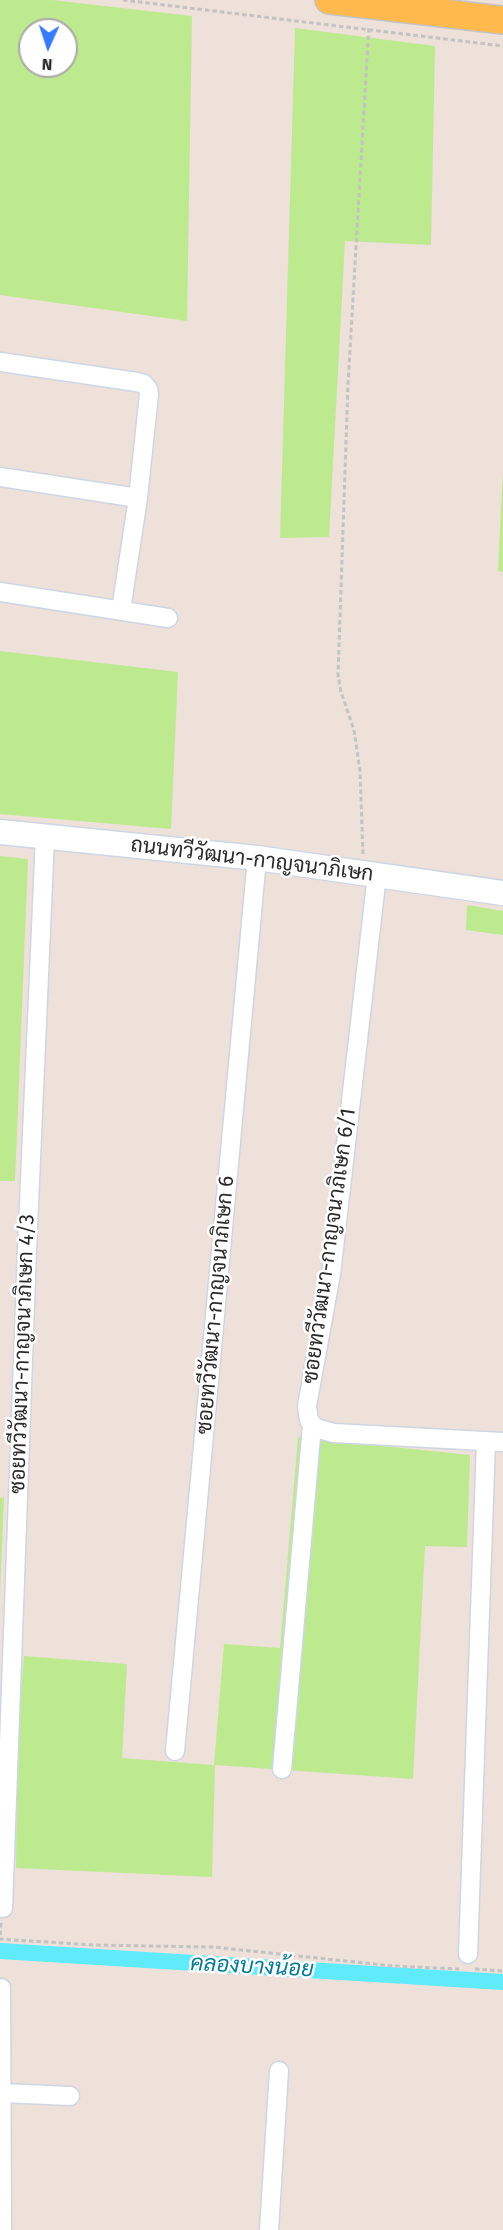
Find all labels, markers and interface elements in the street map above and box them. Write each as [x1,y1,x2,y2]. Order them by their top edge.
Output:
north arrow [18,18,78,78]
text: N [41,55,53,74]
street label: ถนนทวีวัฒนา-กาญจนาภิเษก [129,833,375,887]
street label: ซอยทวีวัฒนา-กาญจนาภิเษก 6/1 [298,1107,362,1385]
street label: ซอยทวีวัฒนา-กาญจนาภิเษก 6 [192,1175,240,1435]
street label: ซอยทวีวัฒนา-กาญจนาภิเษก 4/3 [6,1214,40,1494]
water label: คลองบางน้อย [190,1951,314,1983]

